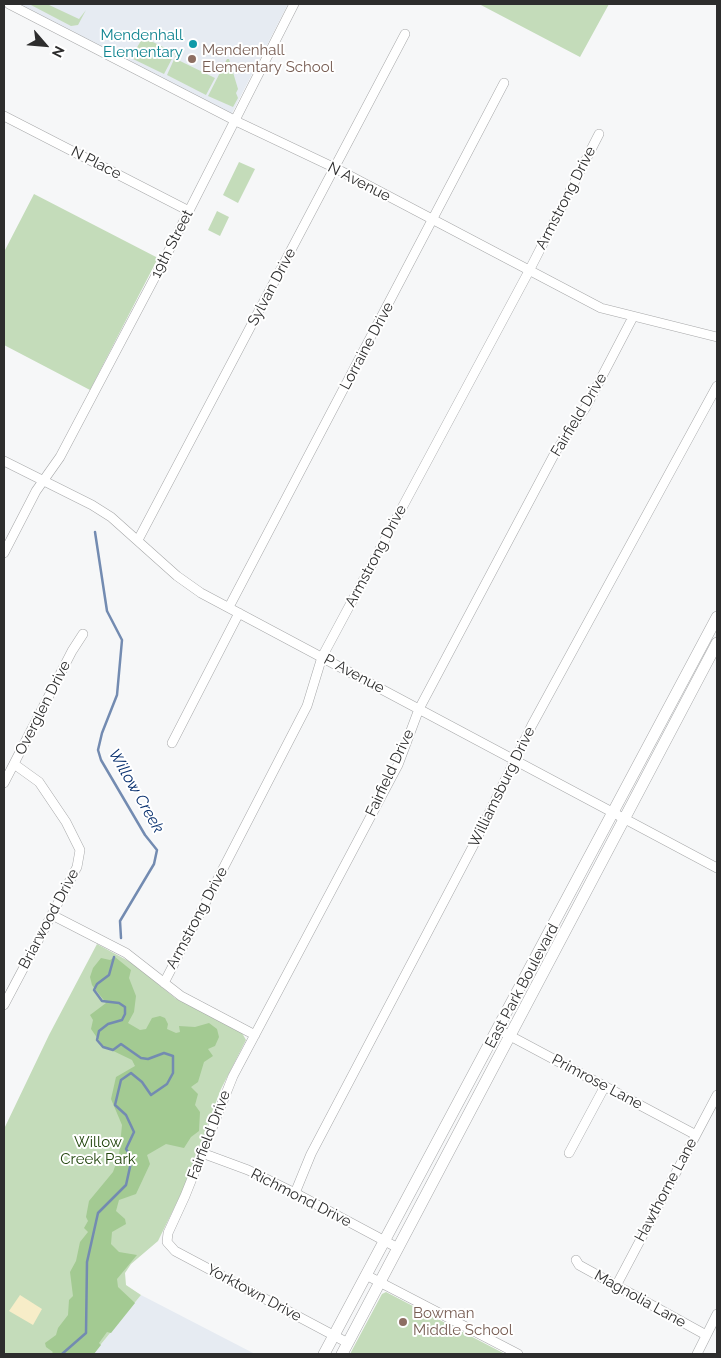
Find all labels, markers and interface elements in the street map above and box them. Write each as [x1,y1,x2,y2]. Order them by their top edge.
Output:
north arrow [20,20,70,70]
place label: Mendenhall Elementary [100,26,183,61]
marker: Mendenhall Elementary [187,38,199,50]
place label: Mendenhall Elementary School [202,41,334,76]
text: N [49,43,68,60]
marker: Mendenhall Elementary School [186,53,198,65]
street label: N Place [68,143,124,183]
street label: Armstrong Drive [532,144,600,252]
street label: N Avenue [325,159,393,205]
street label: 19th Street [147,207,197,281]
street label: Sylvan Drive [244,245,300,329]
street label: Lorraine Drive [336,299,398,393]
street label: Fairfield Drive [547,370,611,460]
street label: Armstrong Drive [342,502,410,610]
street label: P Avenue [321,651,387,697]
street label: Overglen Drive [12,658,74,758]
street label: Williamsburg Drive [465,724,539,850]
street label: Fairfield Drive [362,727,418,819]
water label: Willow Creek [104,745,168,837]
street label: Armstrong Drive [163,864,231,972]
street label: Briarwood Drive [15,866,83,972]
street label: East Park Boulevard [482,921,562,1051]
street label: Primrose Lane [549,1051,645,1113]
street label: Fairfield Drive [184,1088,234,1182]
park label: Willow Creek Park [60,1133,136,1168]
street label: Hawthorne Lane [631,1135,701,1245]
street label: Richmond Drive [248,1165,354,1231]
street label: Yorktown Drive [204,1260,304,1326]
street label: Magnolia Lane [591,1266,689,1332]
place label: Bowman Middle School [413,1304,513,1339]
marker: Bowman Middle School [397,1316,409,1328]

